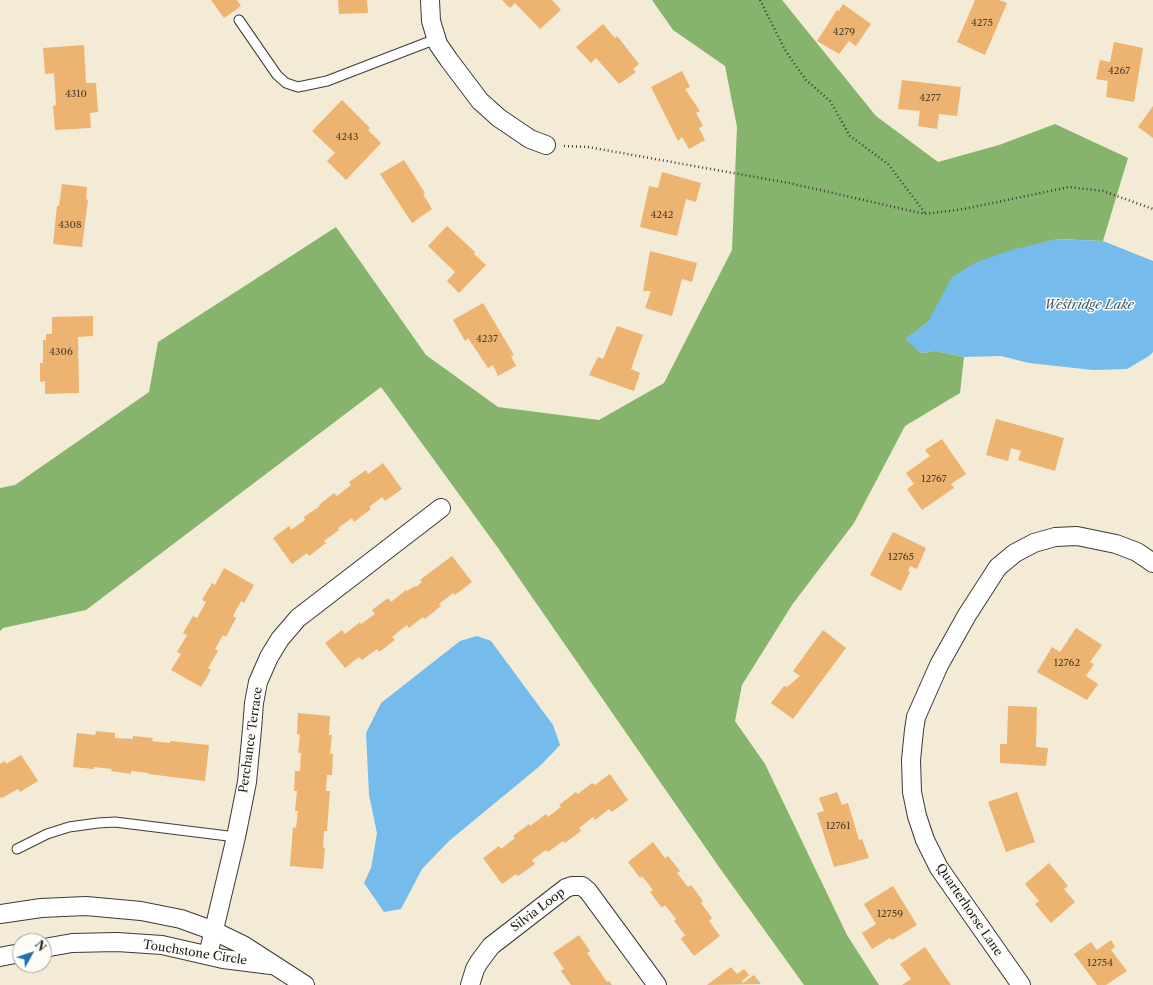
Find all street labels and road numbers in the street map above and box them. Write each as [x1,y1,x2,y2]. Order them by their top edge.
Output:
street label: Perchance Terrace [236,686,266,794]
street label: Quarterhorse Lane [933,861,1005,959]
street label: Silvia Loop [508,885,568,935]
street label: Touchstone Circle [142,938,248,968]

